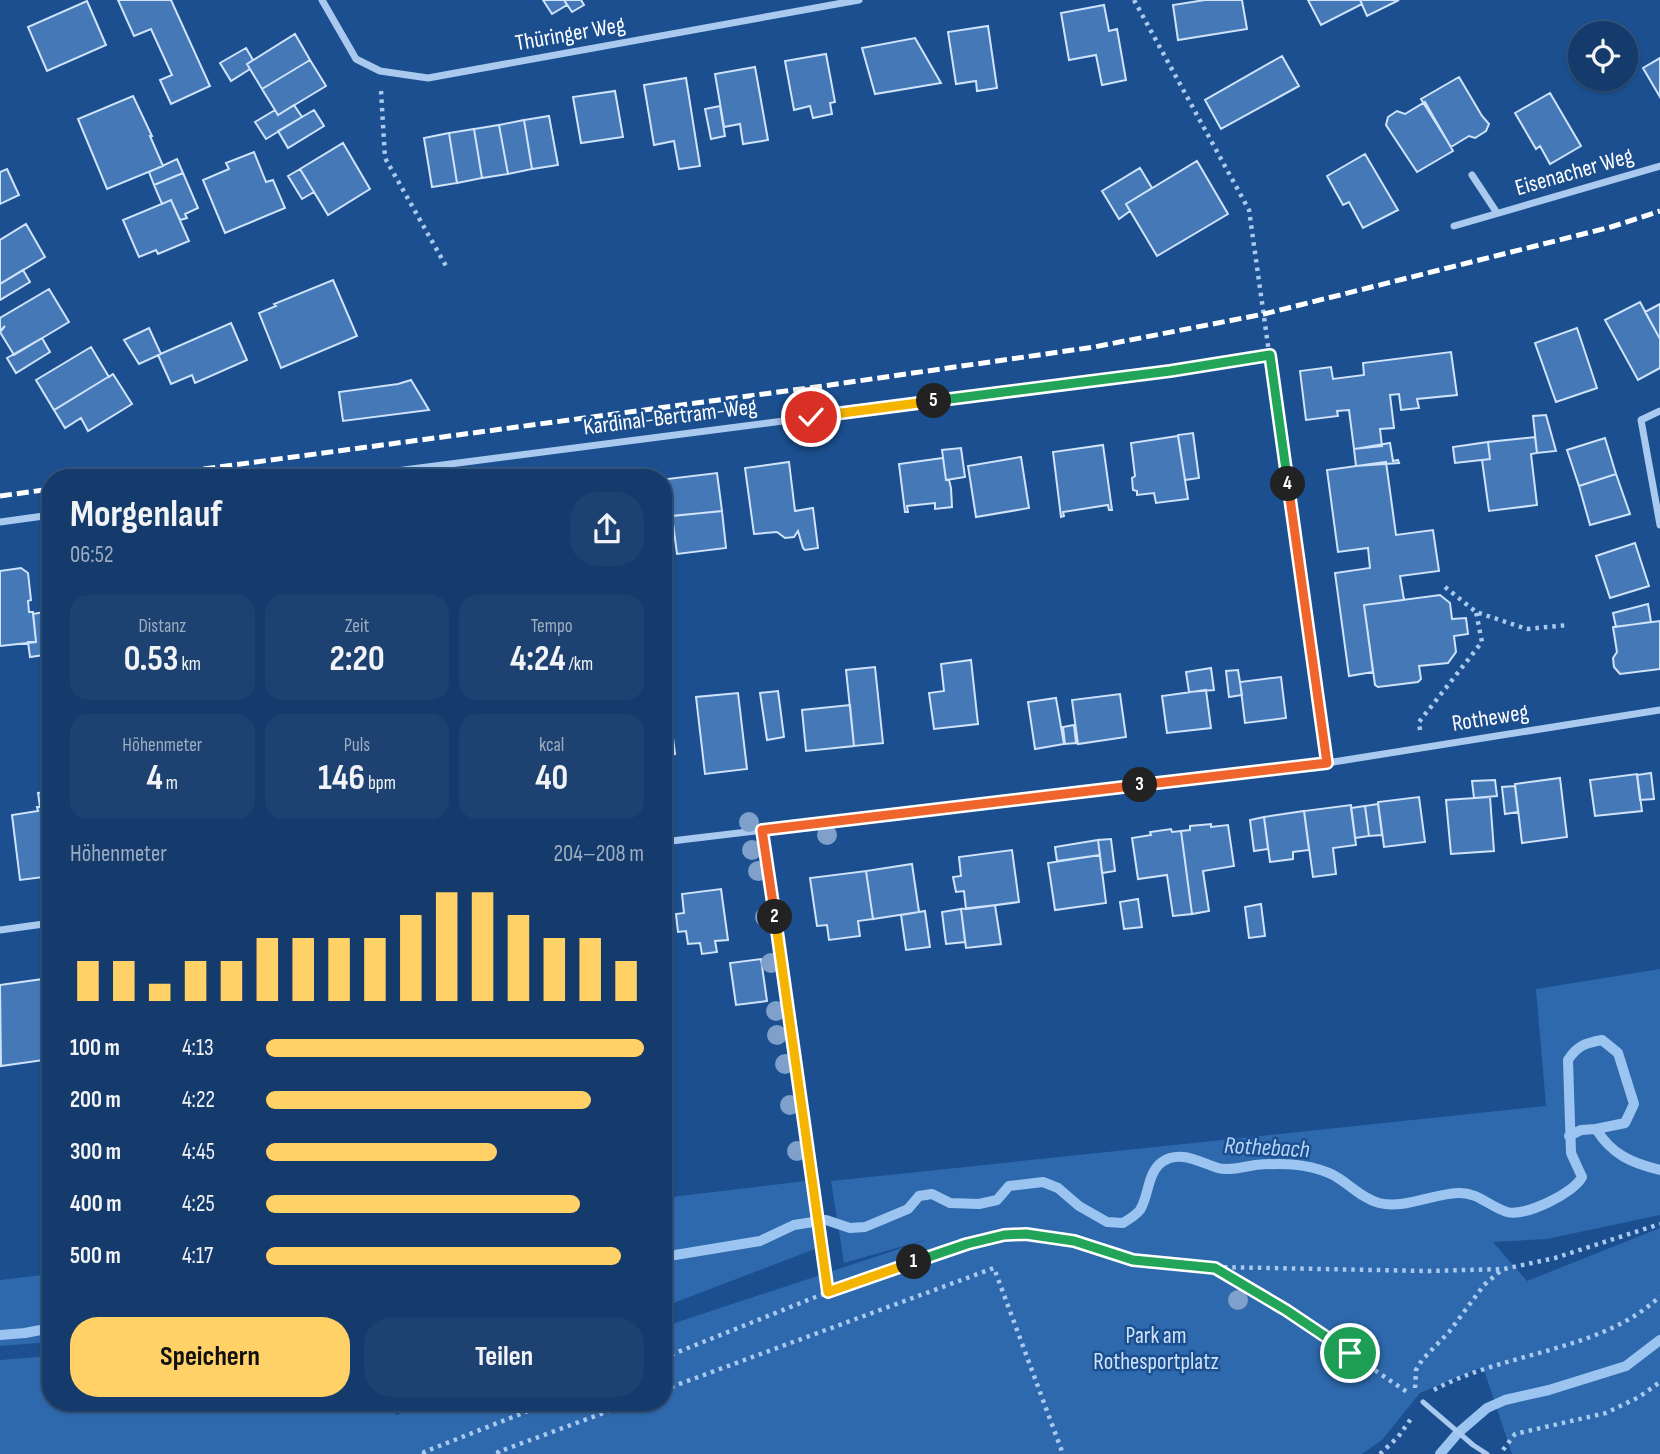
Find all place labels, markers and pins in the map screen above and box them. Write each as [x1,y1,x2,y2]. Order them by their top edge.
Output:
pin: 5 [916,384,951,418]
pin [781,387,841,447]
pin: 4 [1270,466,1306,502]
pin: 3 [1122,768,1158,802]
pin: 2 [758,900,792,934]
pin: 1 [897,1244,932,1280]
pin [1320,1323,1380,1383]

